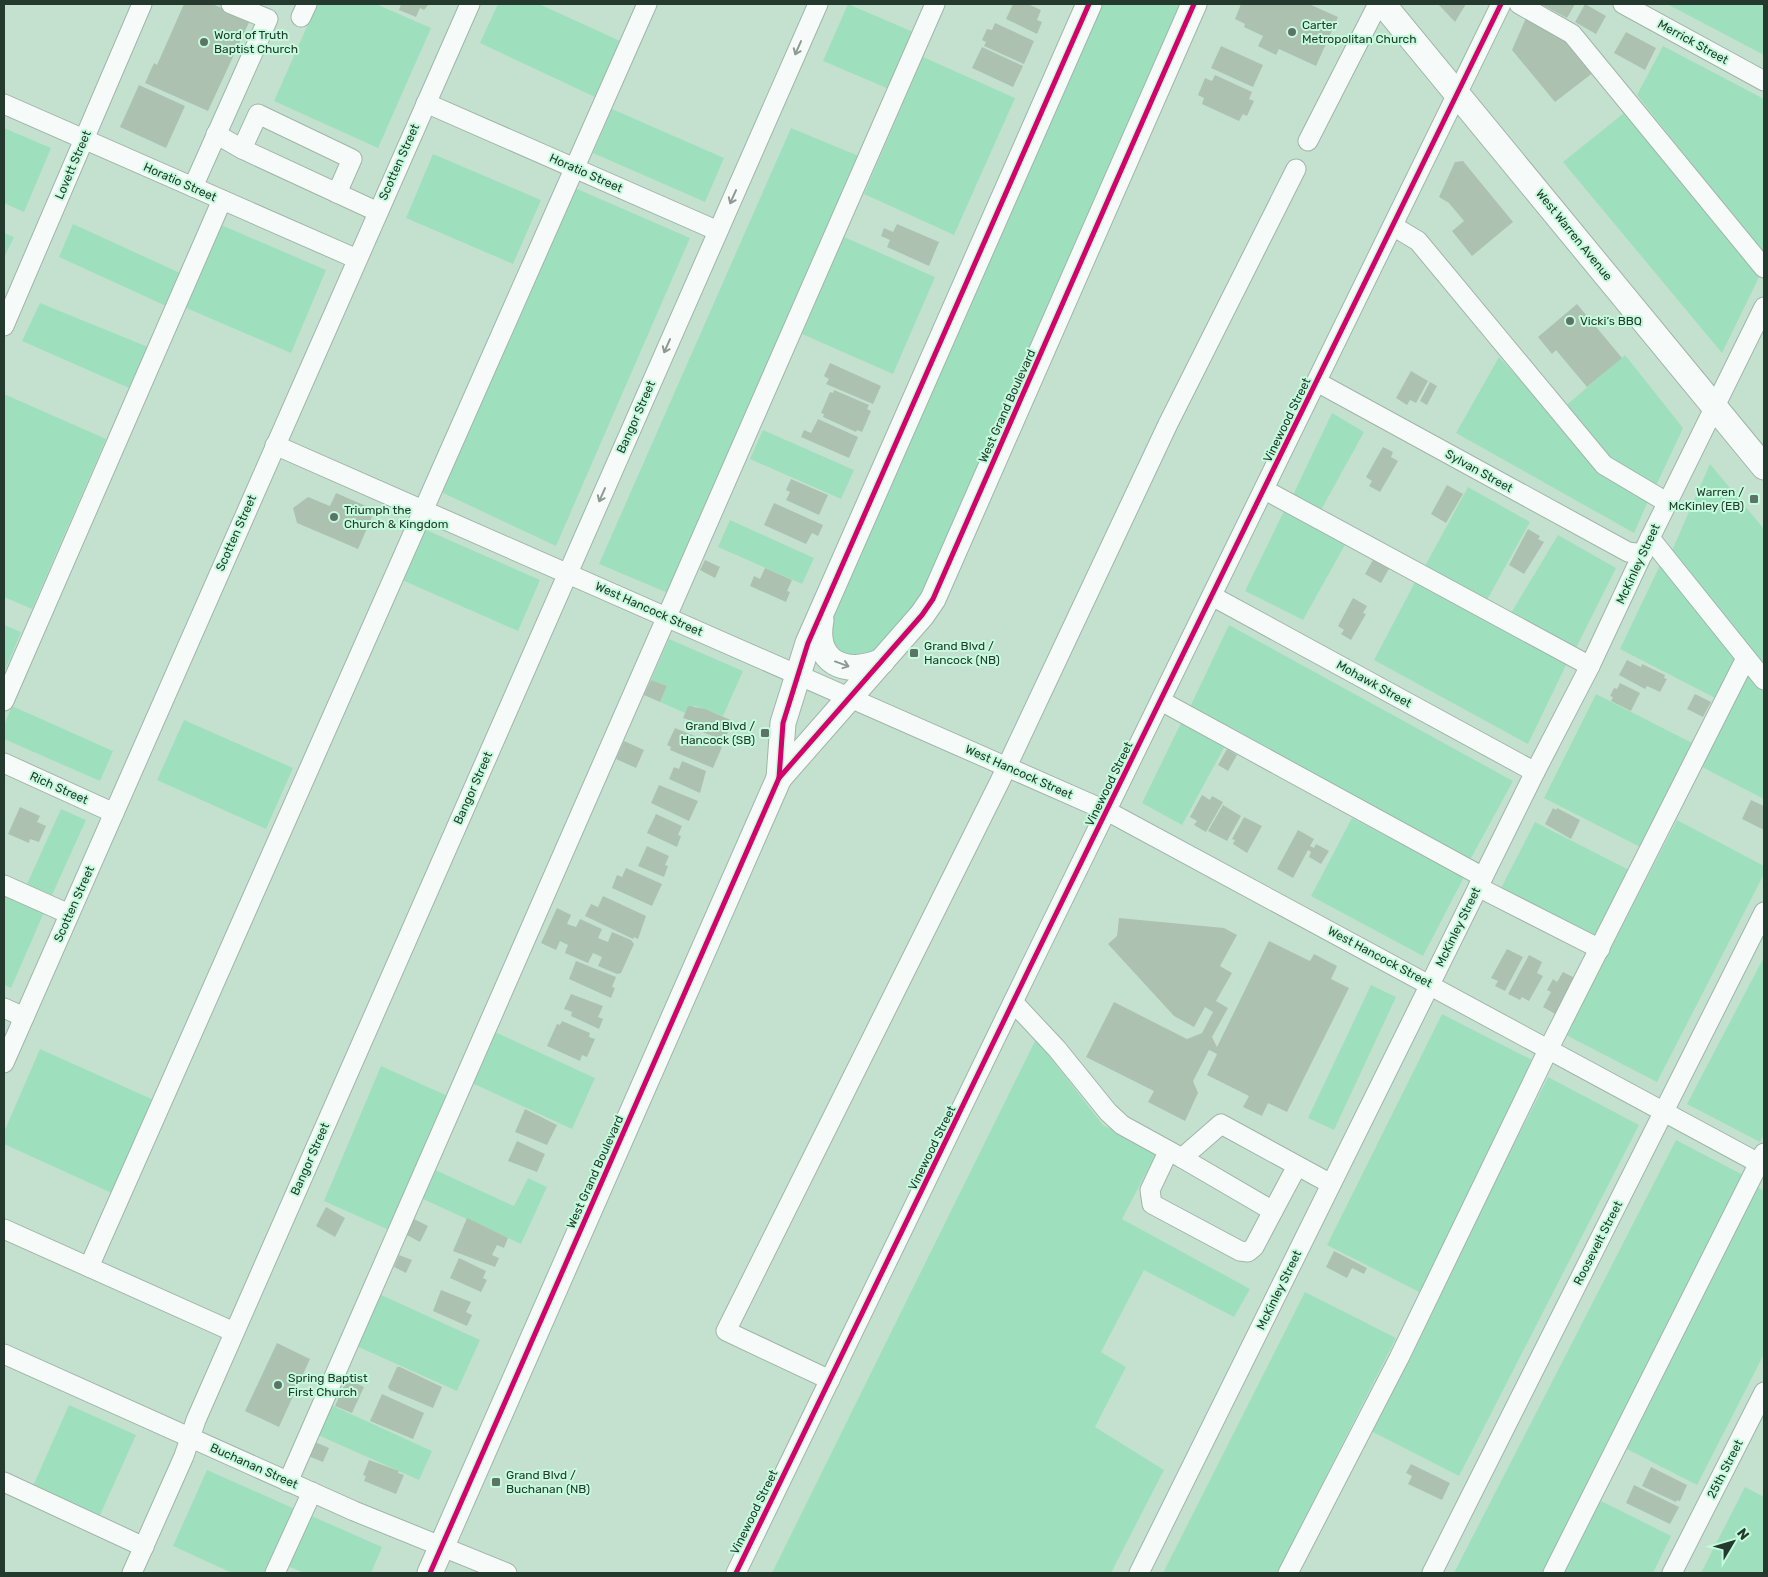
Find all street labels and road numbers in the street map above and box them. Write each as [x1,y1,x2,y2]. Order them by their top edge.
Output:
street label: Merrick Street [1655,17,1731,67]
street label: Scotten Street [376,121,422,202]
street label: Lovett Street [52,128,94,202]
street label: Horatio Street [547,151,625,196]
street label: Horatio Street [141,160,219,205]
street label: West Warren Avenue [1533,187,1615,284]
street label: West Grand Boulevard [976,347,1038,465]
street label: Vinewood Street [1260,375,1314,465]
street label: Bangor Street [614,378,658,455]
street label: Sylvan Street [1443,447,1515,495]
street label: Scotten Street [213,492,259,573]
street label: McKinley Street [1613,521,1663,606]
street label: West Hancock Street [593,579,705,639]
street label: Mohawk Street [1334,658,1414,711]
street label: Vinewood Street [1082,739,1136,829]
street label: West Hancock Street [963,742,1075,802]
street label: Bangor Street [451,749,495,826]
street label: Rich Street [28,769,91,807]
street label: Scotten Street [51,863,97,944]
street label: McKinley Street [1433,885,1483,969]
street label: West Hancock Street [1325,924,1435,991]
street label: Vinewood Street [905,1103,959,1193]
street label: West Grand Boulevard [564,1113,626,1231]
street label: Bangor Street [288,1120,332,1197]
street label: Roosevelt Street [1571,1198,1625,1287]
street label: McKinley Street [1254,1248,1304,1332]
street label: 25th Street [1704,1437,1746,1501]
street label: Buchanan Street [208,1440,300,1492]
street label: Vinewood Street [727,1467,781,1557]

